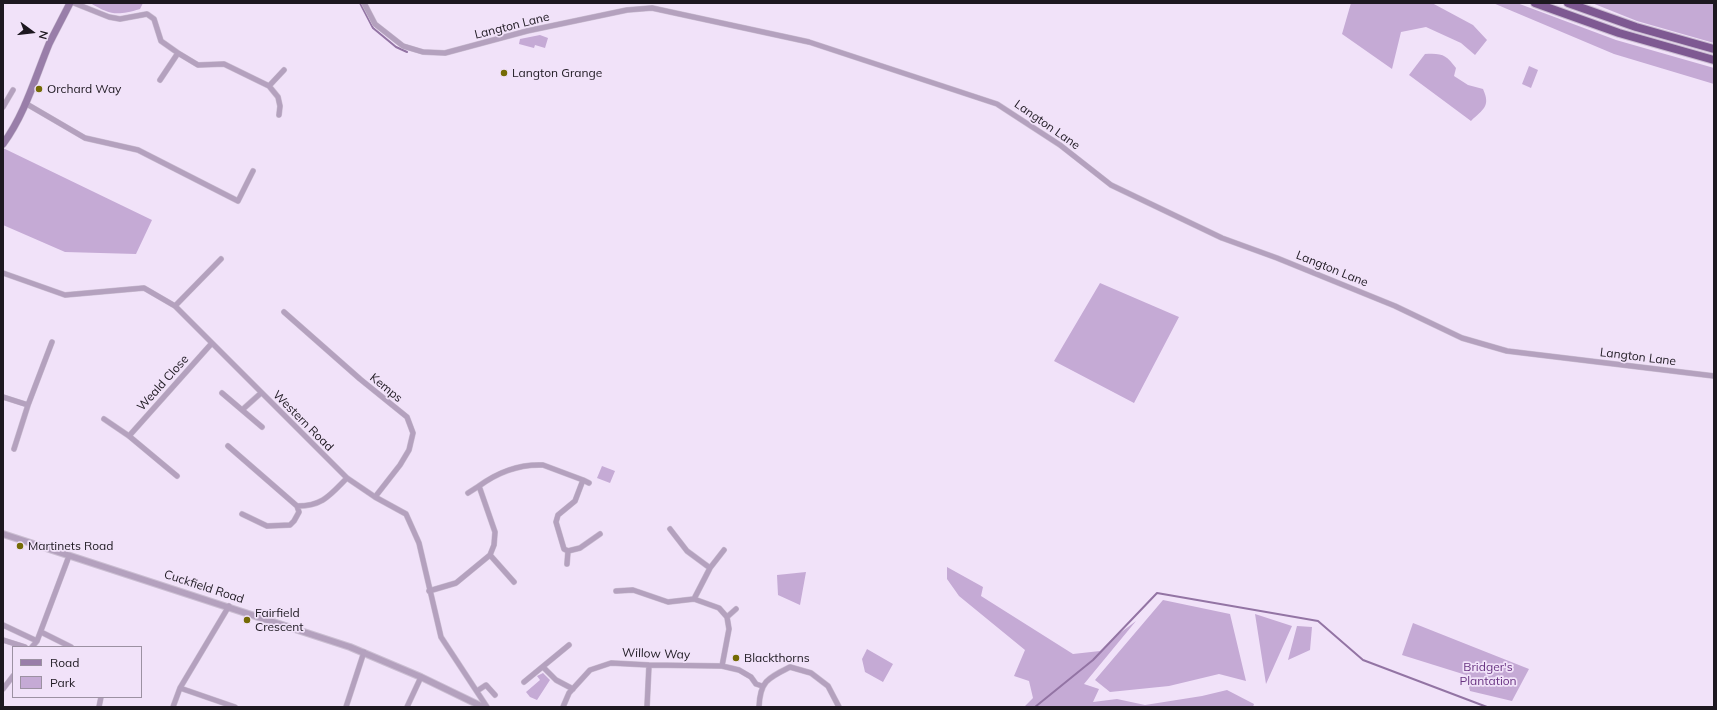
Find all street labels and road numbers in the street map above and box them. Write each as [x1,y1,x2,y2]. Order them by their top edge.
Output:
street label: Langton Lane [473,10,551,42]
street label: Langton Lane [1012,97,1082,153]
street label: Langton Lane [1294,248,1370,290]
street label: Langton Lane [1599,345,1677,369]
street label: Weald Close [134,352,192,414]
street label: Kemps [367,371,405,405]
street label: Western Road [270,388,336,454]
street label: Cuckfield Road [162,567,246,607]
street label: Willow Way [622,646,690,662]

